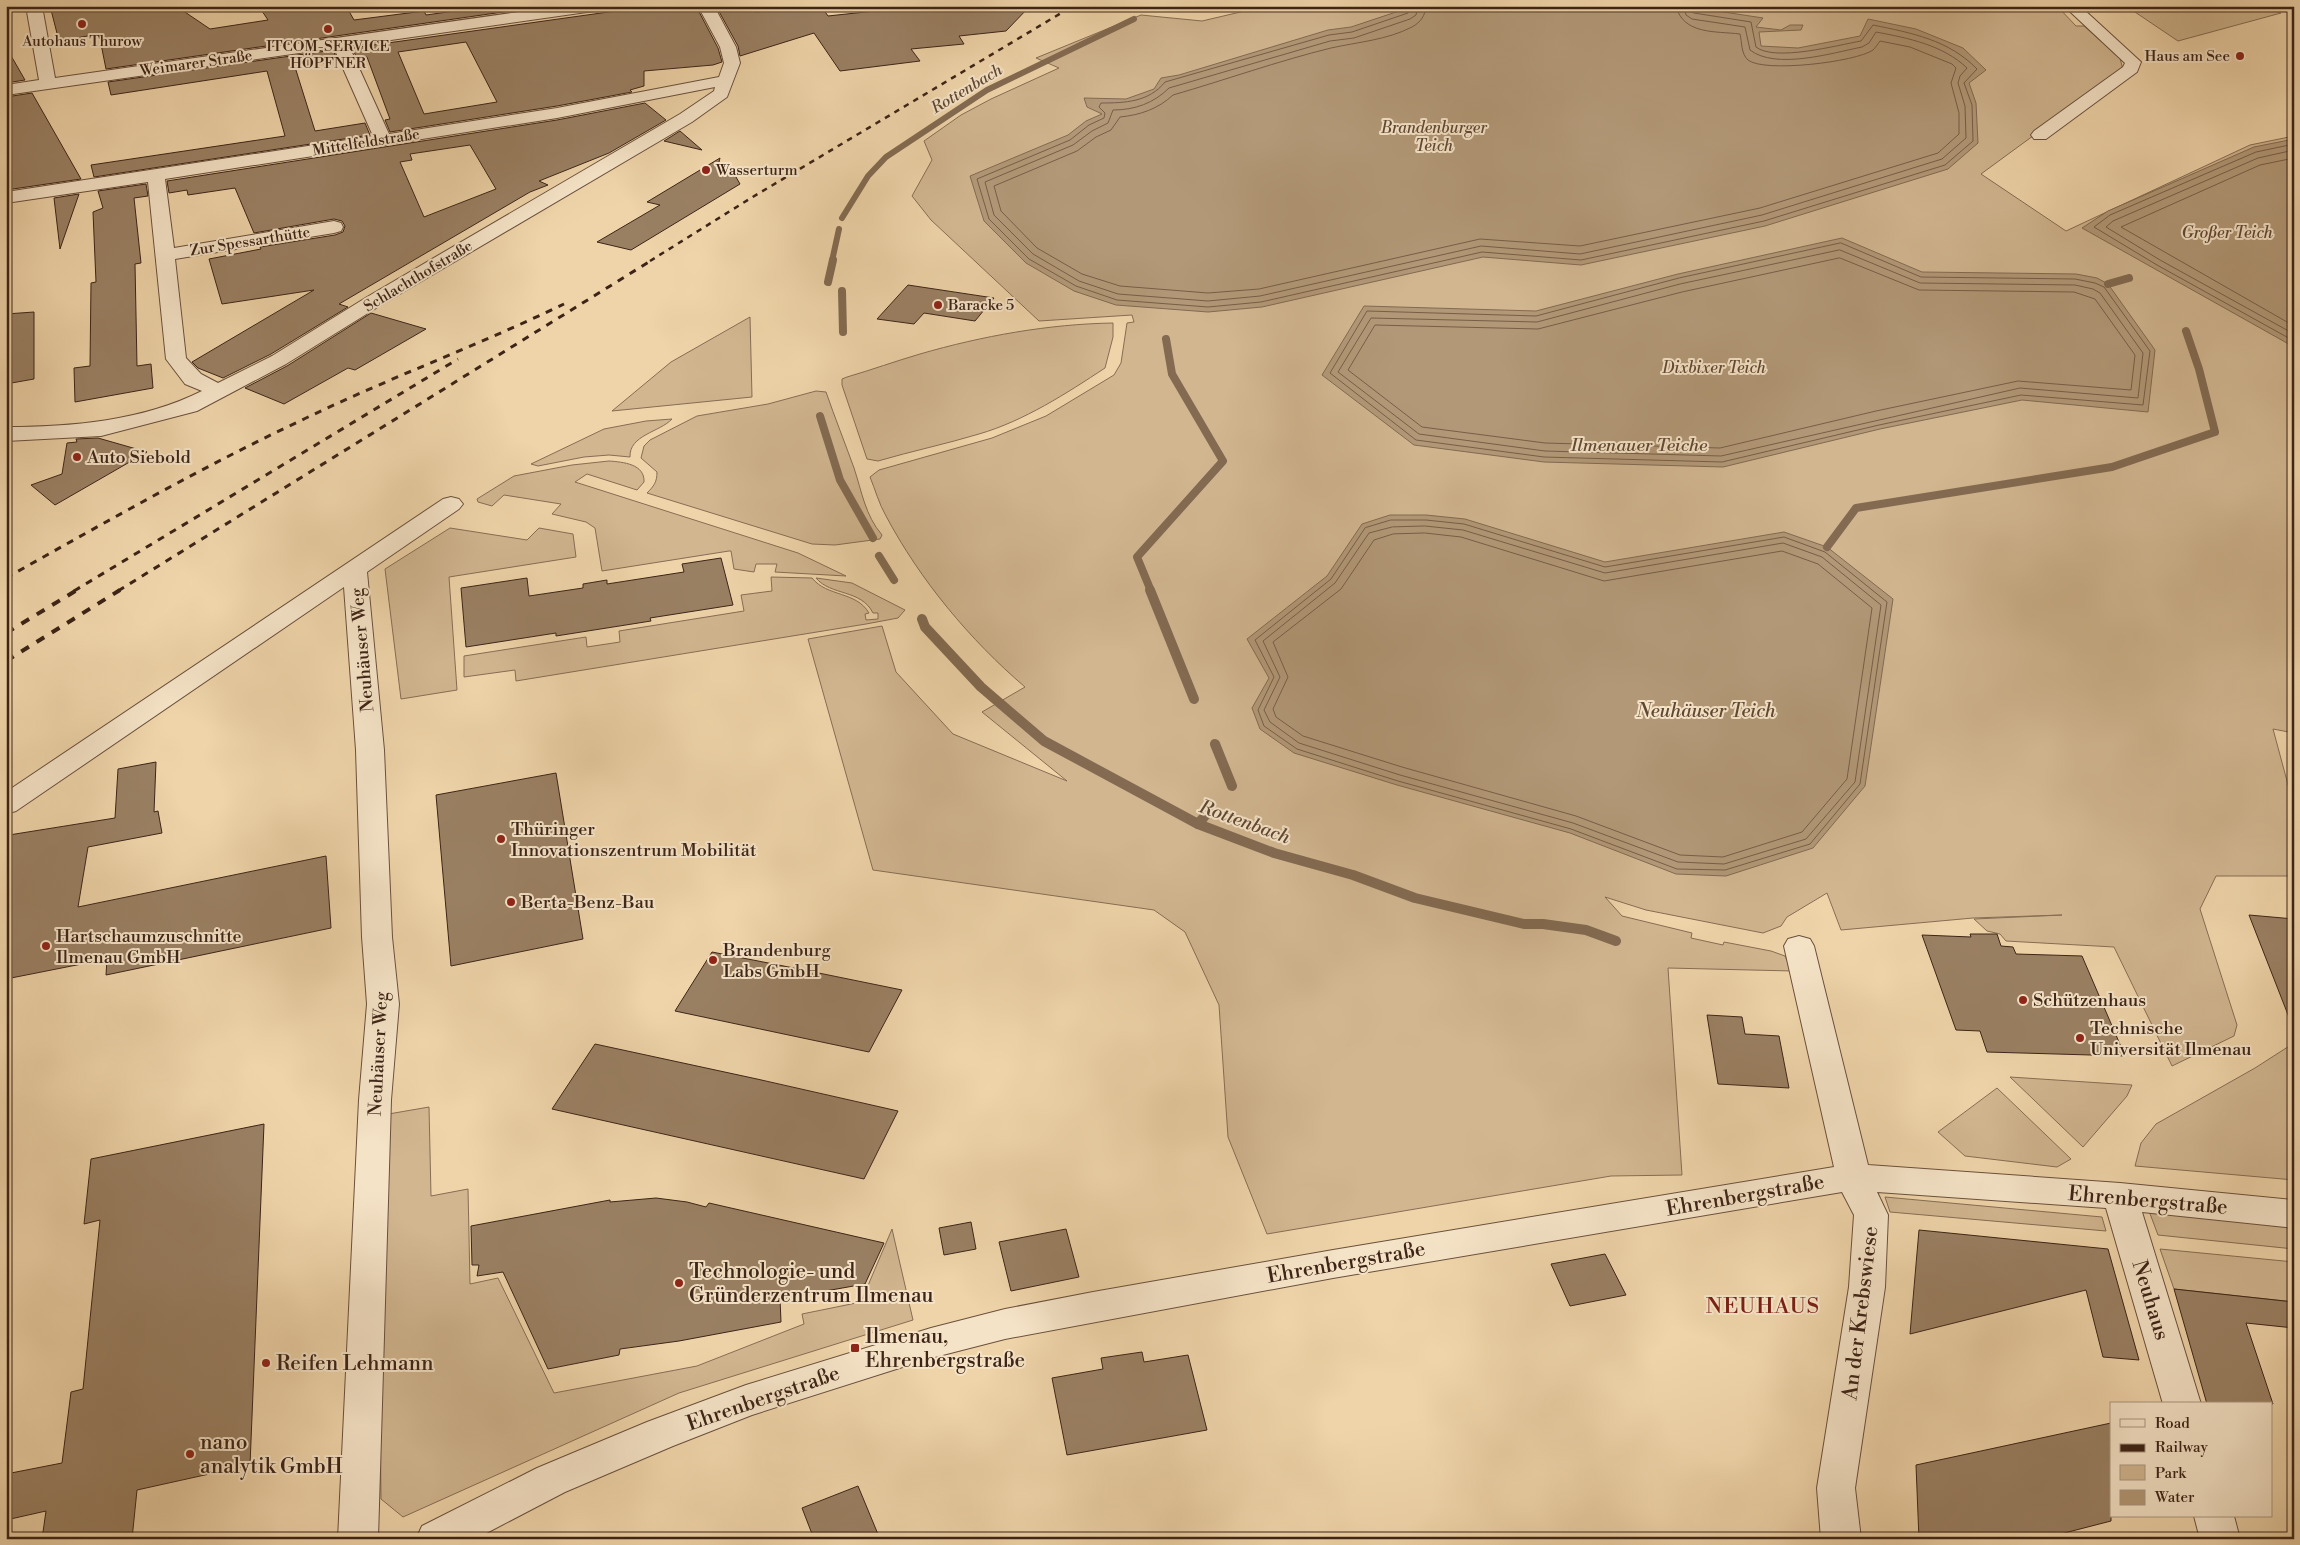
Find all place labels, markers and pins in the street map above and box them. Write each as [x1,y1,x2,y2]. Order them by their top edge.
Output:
marker: Autohaus Thurow [76,18,88,30]
marker: ITCOM-SERVICE HÖPFNER [322,23,334,35]
place label: Autohaus Thurow [21,32,142,51]
place label: ITCOM-SERVICE HÖPFNER [266,37,390,73]
place label: Haus am See [2145,47,2230,66]
marker: Haus am See [2234,50,2246,62]
place label: Wasserturm [715,161,798,180]
marker: Wasserturm [700,164,712,176]
place label: Baracke 5 [947,296,1014,315]
marker: Baracke 5 [932,299,944,311]
place label: Auto Siebold [86,446,192,469]
marker: Auto Siebold [71,451,83,463]
place label: Thüringer Innovationszentrum Mobilität [511,818,757,862]
marker: Thüringer Innovationszentrum Mobilität [495,833,507,845]
place label: Berta-Benz-Bau [520,891,655,914]
marker: Berta-Benz-Bau [505,896,517,908]
place label: Hartschaumzuschnitte Ilmenau GmbH [56,925,241,969]
place label: Brandenburg Labs GmbH [722,939,831,983]
marker: Hartschaumzuschnitte Ilmenau GmbH [40,940,52,952]
marker: Brandenburg Labs GmbH [707,954,719,966]
place label: Schützenhaus [2033,989,2146,1012]
marker: Schützenhaus [2017,994,2029,1006]
place label: Technische Universität Ilmenau [2090,1017,2252,1061]
marker: Technische Universität Ilmenau [2074,1032,2086,1044]
place label: Technologie- und Gründerzentrum Ilmenau [689,1259,934,1309]
marker: Technologie- und Gründerzentrum Ilmenau [673,1277,685,1289]
place label: Ilmenau, Ehrenbergstraße [865,1324,1025,1374]
marker: Ilmenau, Ehrenbergstraße [849,1342,861,1354]
place label: Reifen Lehmann [276,1351,434,1377]
marker: Reifen Lehmann [260,1357,272,1369]
place label: nano analytik GmbH [200,1430,343,1480]
marker: nano analytik GmbH [184,1448,196,1460]

